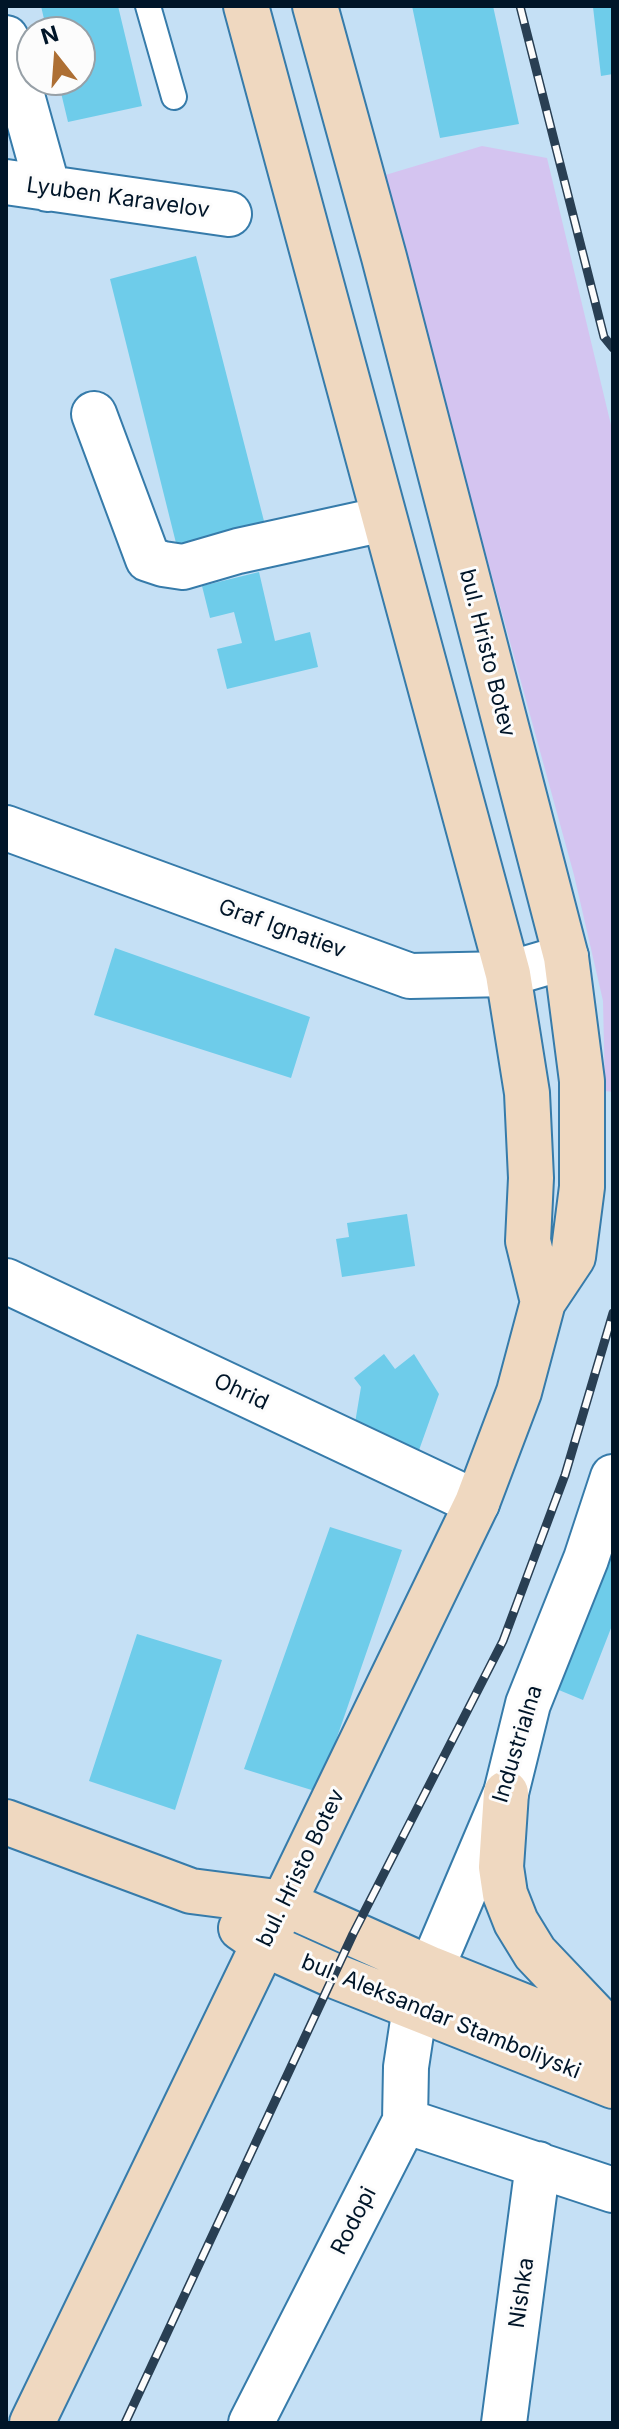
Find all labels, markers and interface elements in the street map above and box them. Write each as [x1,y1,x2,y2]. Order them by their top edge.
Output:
north arrow [16,16,96,96]
text: N [38,20,61,50]
street label: Lyuben Karavelov [25,172,211,224]
street label: bul. Hristo Botev [453,566,521,740]
street label: Graf Ignatiev [215,894,349,964]
street label: Ohrid [209,1368,273,1416]
street label: Industrialna [488,1682,548,1806]
street label: bul. Hristo Botev [251,1785,351,1951]
street label: bul. Aleksandar Stamboliyski [298,1949,584,2085]
street label: Rodopi [326,2183,382,2259]
street label: Nishka [504,2256,540,2330]

